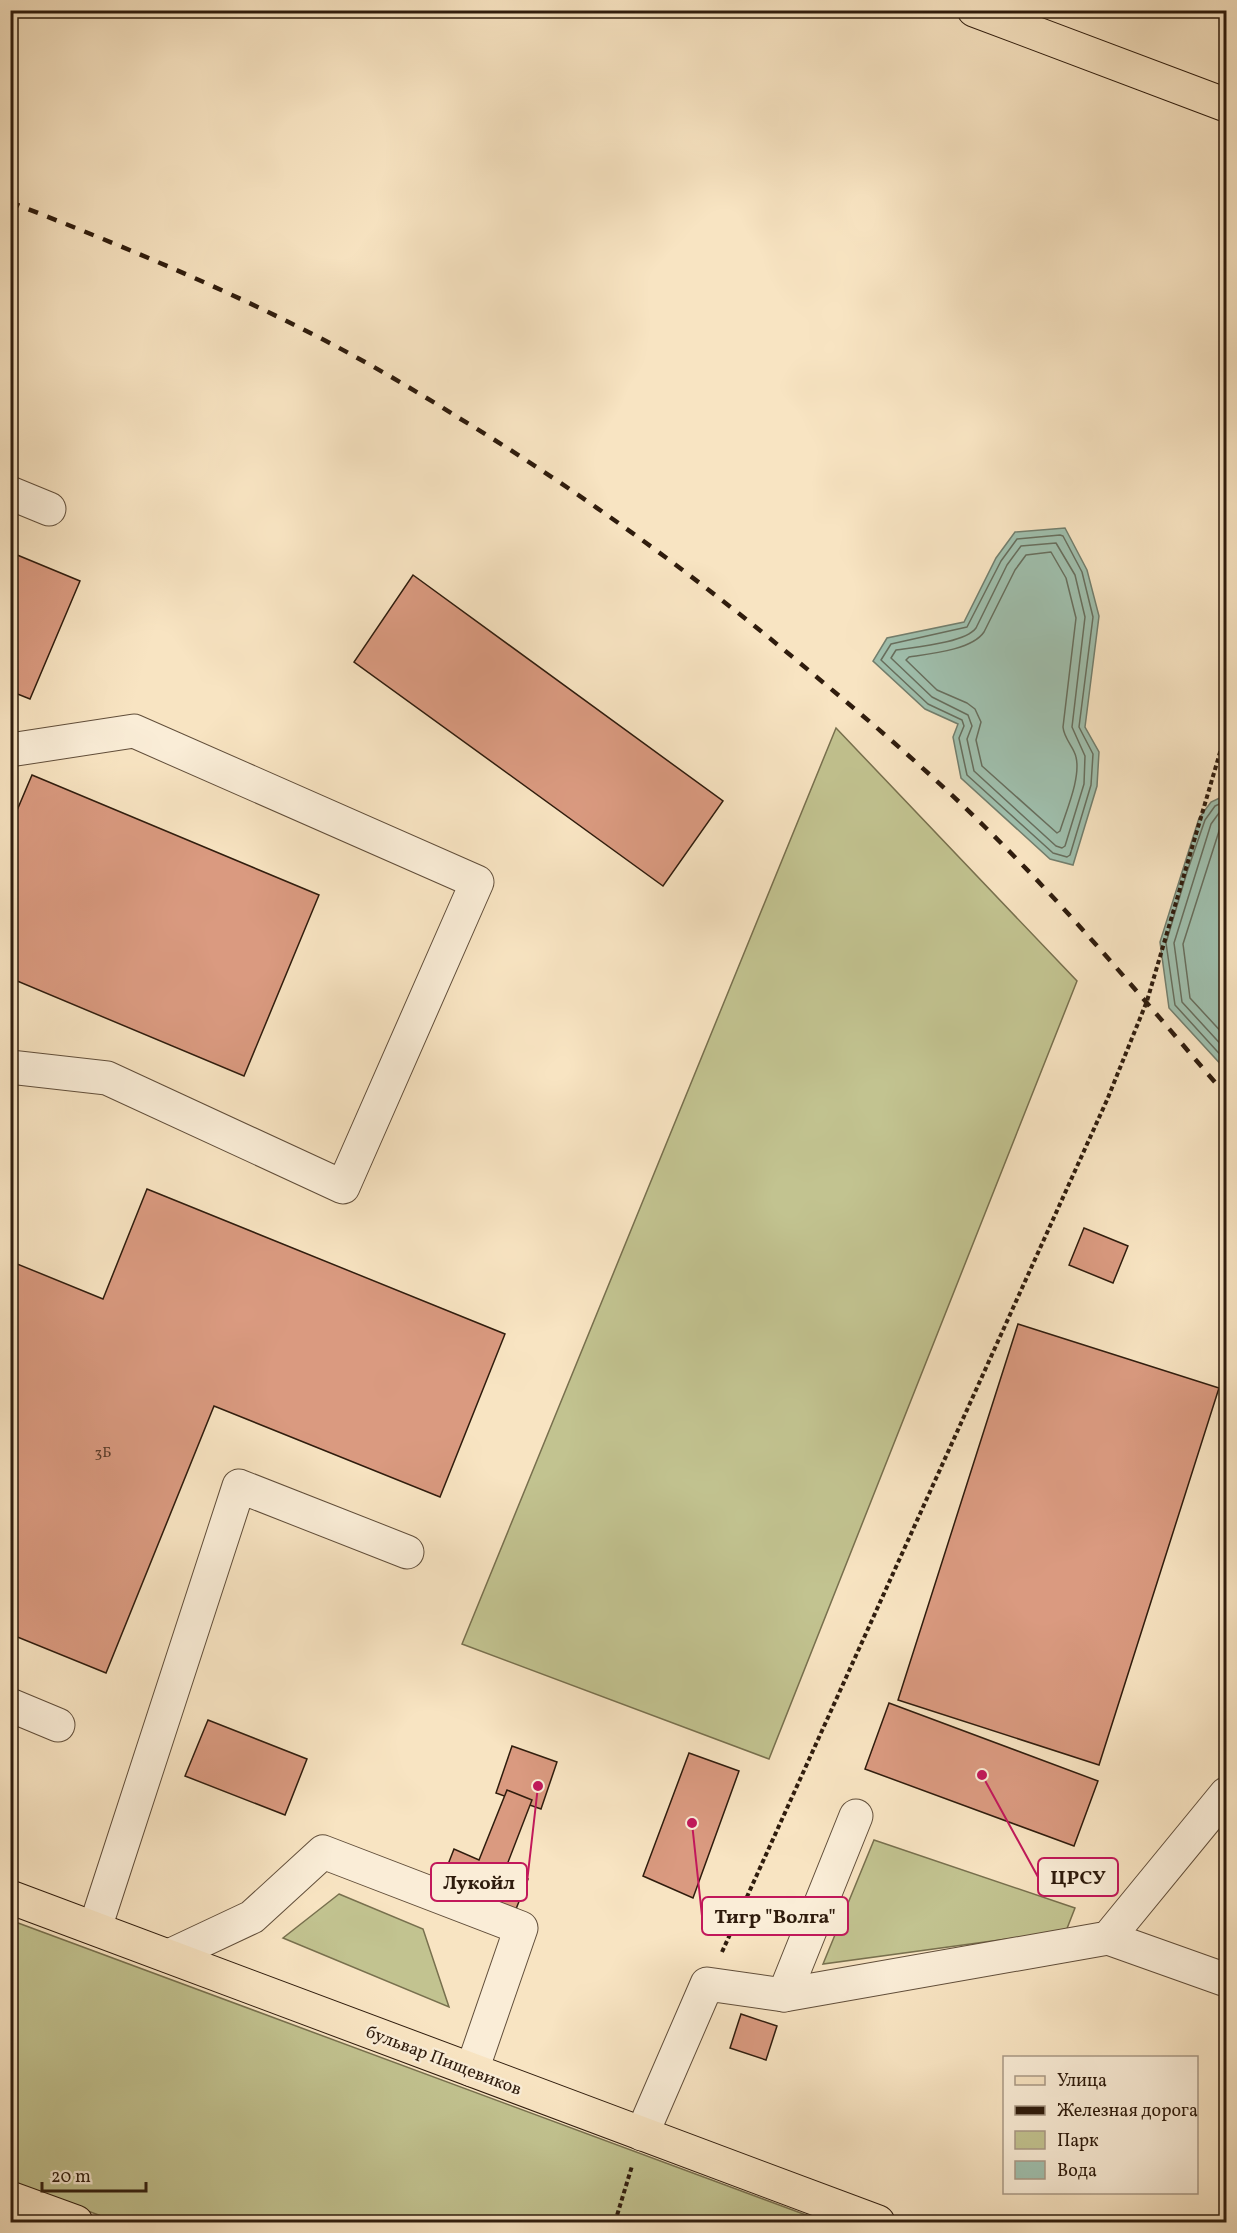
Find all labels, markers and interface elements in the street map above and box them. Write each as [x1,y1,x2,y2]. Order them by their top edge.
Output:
house number: 3Б [95,1443,111,1464]
callout: ЦРСУ [1038,1858,1118,1896]
callout: Лукойл [431,1863,527,1901]
text: ЦРСУ [1050,1865,1106,1893]
text: Лукойл [443,1870,515,1898]
callout: Тигр "Волга" [702,1897,848,1935]
text: Тигр "Волга" [714,1904,836,1932]
street label: бульвар Пищевиков [362,2020,525,2103]
legend [1003,2056,1198,2194]
text: Улица [1057,2069,1107,2094]
text: Железная дорога [1057,2099,1198,2124]
text: Парк [1057,2129,1099,2154]
scale bar [42,2155,146,2193]
text: Вода [1057,2159,1097,2184]
text: 20 m [51,2165,91,2190]

